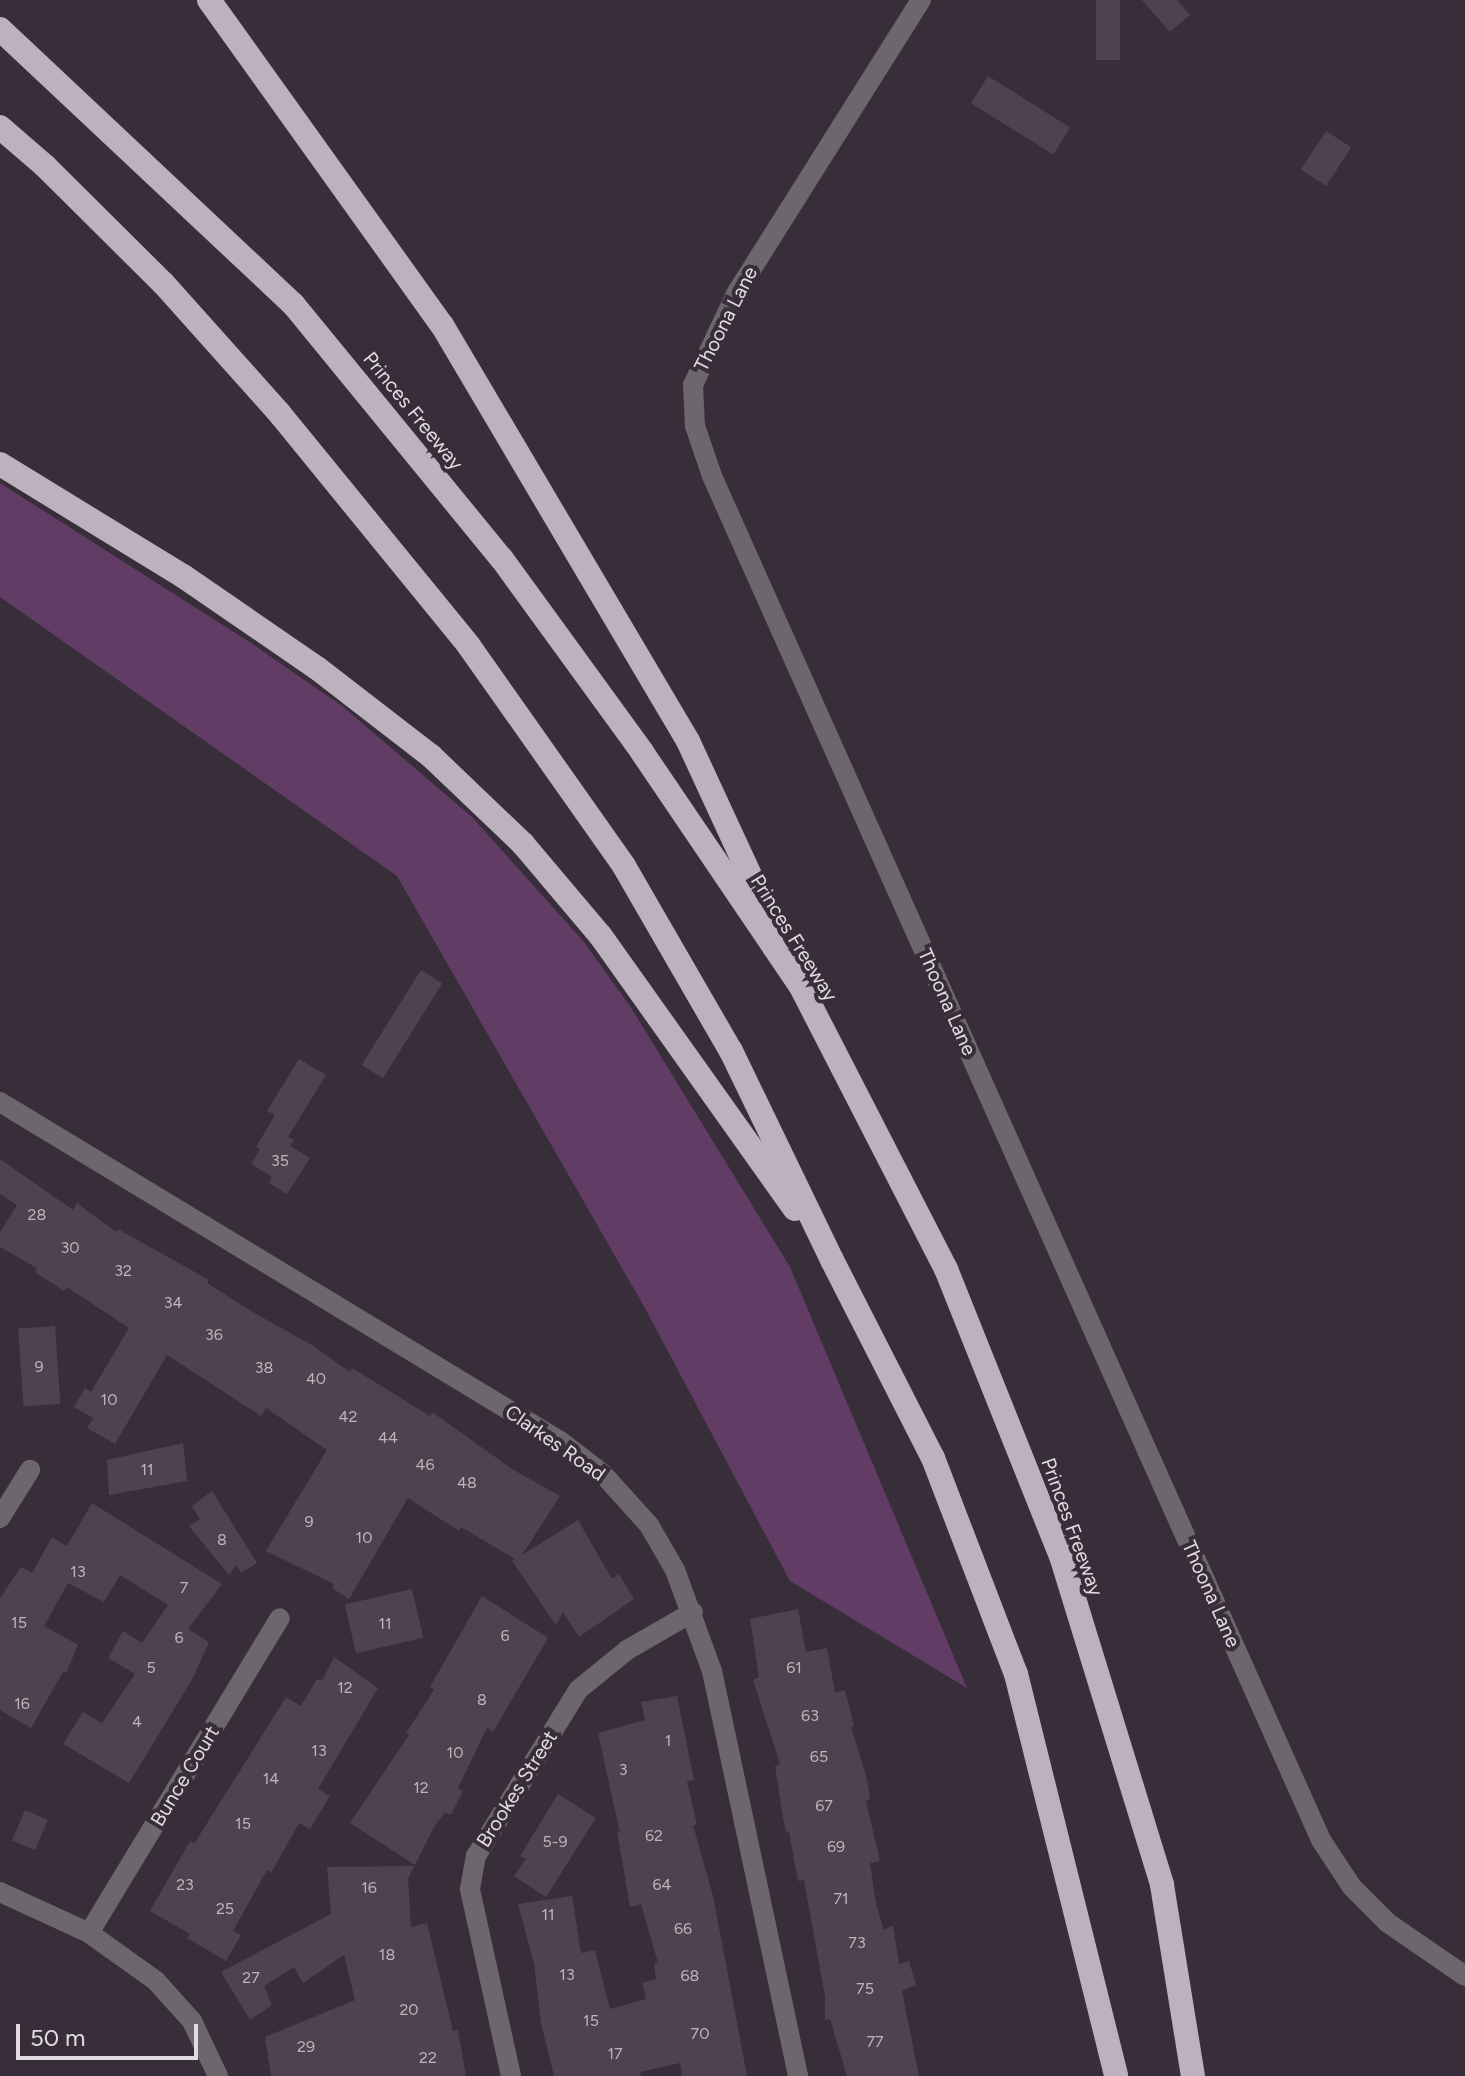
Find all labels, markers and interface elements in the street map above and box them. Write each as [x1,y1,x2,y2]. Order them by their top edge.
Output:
street label: Thoona Lane [689,263,763,375]
street label: Princes Freeway [358,347,468,475]
street label: Princes Freeway [745,870,843,1006]
street label: Thoona Lane [913,945,981,1059]
house number: 35 [271,1151,289,1171]
house number: 28 [28,1205,46,1225]
house number: 30 [61,1238,79,1258]
house number: 32 [114,1261,132,1281]
house number: 34 [164,1293,182,1313]
house number: 36 [205,1325,223,1345]
house number: 9 [34,1357,44,1377]
house number: 38 [255,1358,273,1378]
house number: 40 [306,1369,326,1389]
house number: 10 [101,1390,117,1410]
street label: Clarkes Road [500,1400,610,1486]
house number: 42 [339,1407,357,1427]
house number: 44 [378,1428,398,1448]
house number: 46 [416,1455,434,1475]
street label: Princes Freeway [1036,1455,1108,1599]
house number: 11 [140,1460,154,1480]
house number: 48 [457,1473,477,1493]
house number: 9 [304,1512,314,1532]
house number: 10 [356,1528,372,1548]
house number: 8 [217,1530,227,1550]
street label: Thoona Lane [1177,1537,1245,1651]
house number: 13 [70,1562,86,1582]
house number: 7 [180,1578,188,1598]
house number: 15 [11,1613,27,1633]
house number: 11 [378,1614,392,1634]
house number: 6 [500,1626,510,1646]
house number: 6 [174,1628,184,1648]
house number: 5 [146,1658,156,1678]
house number: 61 [786,1658,802,1678]
house number: 12 [337,1678,353,1698]
house number: 8 [477,1690,487,1710]
house number: 16 [14,1694,30,1714]
house number: 63 [801,1706,819,1726]
house number: 4 [132,1712,142,1732]
street label: Bunce Court [146,1722,224,1830]
street label: Brookes Street [472,1726,562,1852]
house number: 1 [665,1731,671,1751]
house number: 13 [311,1741,327,1761]
house number: 10 [447,1743,463,1763]
house number: 65 [810,1747,828,1767]
house number: 3 [619,1760,627,1780]
house number: 14 [263,1769,279,1789]
house number: 12 [413,1778,429,1798]
house number: 67 [815,1796,833,1816]
house number: 15 [235,1814,251,1834]
house number: 62 [645,1826,663,1846]
house number: 5-9 [543,1832,567,1852]
house number: 69 [827,1837,845,1857]
house number: 23 [176,1875,194,1895]
house number: 64 [653,1875,671,1895]
house number: 16 [361,1878,377,1898]
house number: 71 [833,1889,849,1909]
house number: 25 [216,1899,234,1919]
house number: 11 [541,1905,555,1925]
house number: 66 [674,1919,692,1939]
house number: 73 [848,1933,866,1953]
house number: 18 [379,1945,395,1965]
house number: 13 [559,1965,575,1985]
house number: 68 [681,1966,699,1986]
house number: 27 [242,1968,260,1988]
house number: 75 [856,1979,874,1999]
house number: 20 [399,2000,419,2020]
scale bar [20,2008,202,2058]
house number: 15 [583,2011,599,2031]
text: 50 m [30,2023,86,2052]
house number: 70 [691,2024,709,2044]
house number: 77 [866,2032,884,2052]
house number: 29 [297,2037,315,2057]
house number: 17 [607,2044,623,2064]
house number: 22 [419,2048,437,2068]

